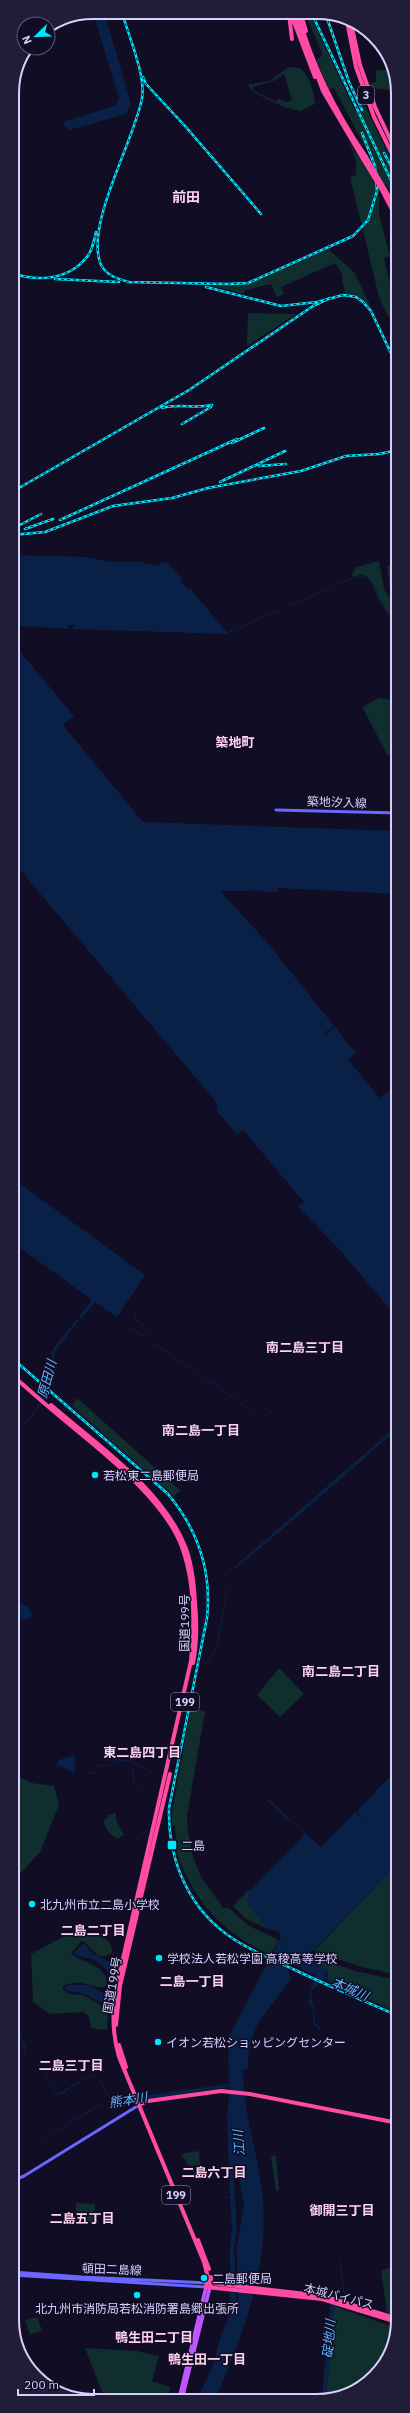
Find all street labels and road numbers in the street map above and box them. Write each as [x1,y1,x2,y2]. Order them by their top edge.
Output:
road number: 3 [358,86,374,104]
street label: 築地汐入線 [307,793,367,811]
street label: 国道199号 [177,1594,192,1652]
road number: 199 [171,1693,199,1711]
street label: 国道199号 [100,1955,124,2015]
road number: 199 [162,2186,190,2204]
street label: 頓田二島線 [82,2260,142,2278]
street label: 本城バイパス [302,2280,376,2312]

